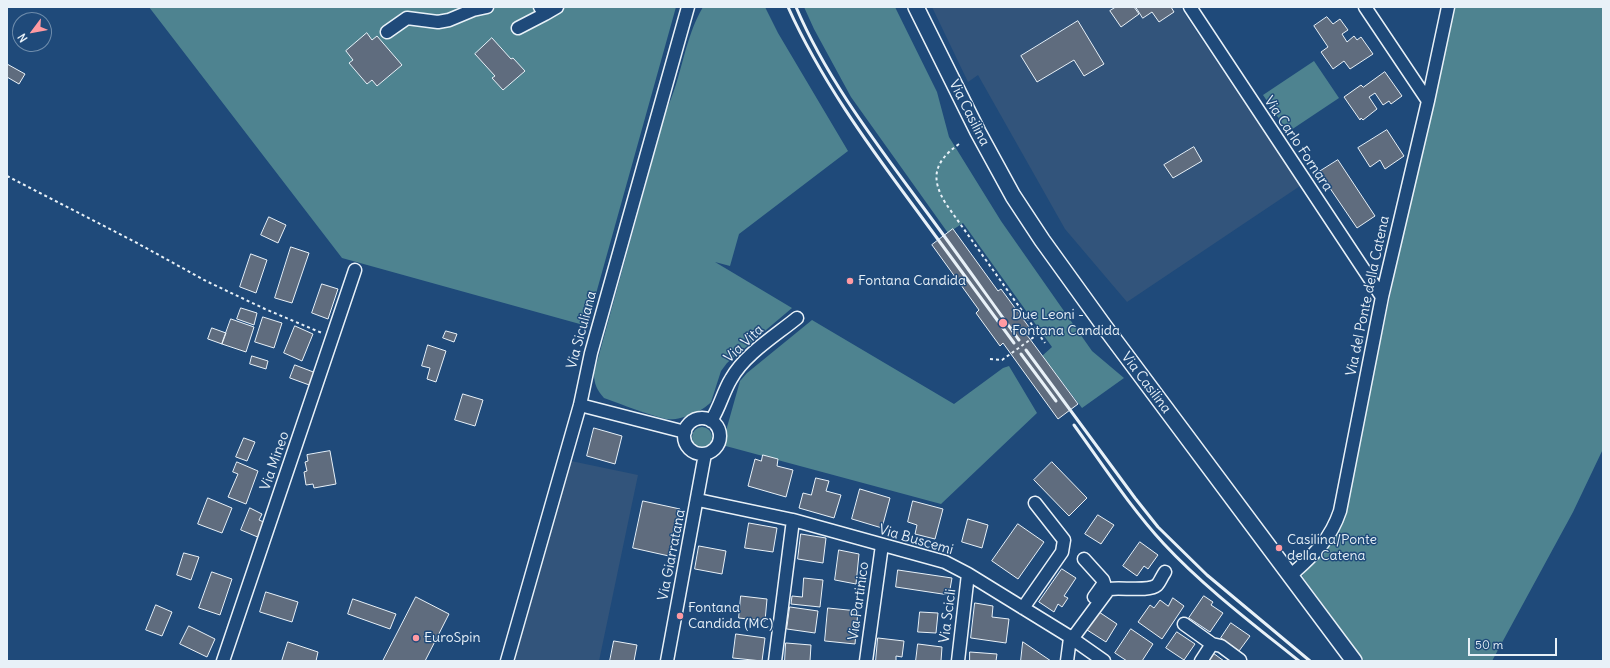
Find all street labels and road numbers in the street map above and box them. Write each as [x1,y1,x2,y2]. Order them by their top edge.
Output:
street label: Via Casilina [945,77,993,149]
street label: Via Carlo Fornara [1260,93,1336,195]
street label: Via del Ponte della Catena [1343,214,1393,378]
street label: Via Siculiana [564,289,600,371]
street label: Via Vita [721,322,767,366]
street label: Via Casilina [1118,349,1174,417]
street label: Via Mineo [257,429,293,493]
street label: Via Giarratana [655,508,689,602]
street label: Via Buscemi [877,521,955,559]
street label: Via Partinico [845,561,873,641]
street label: Via Scicli [936,588,960,644]

